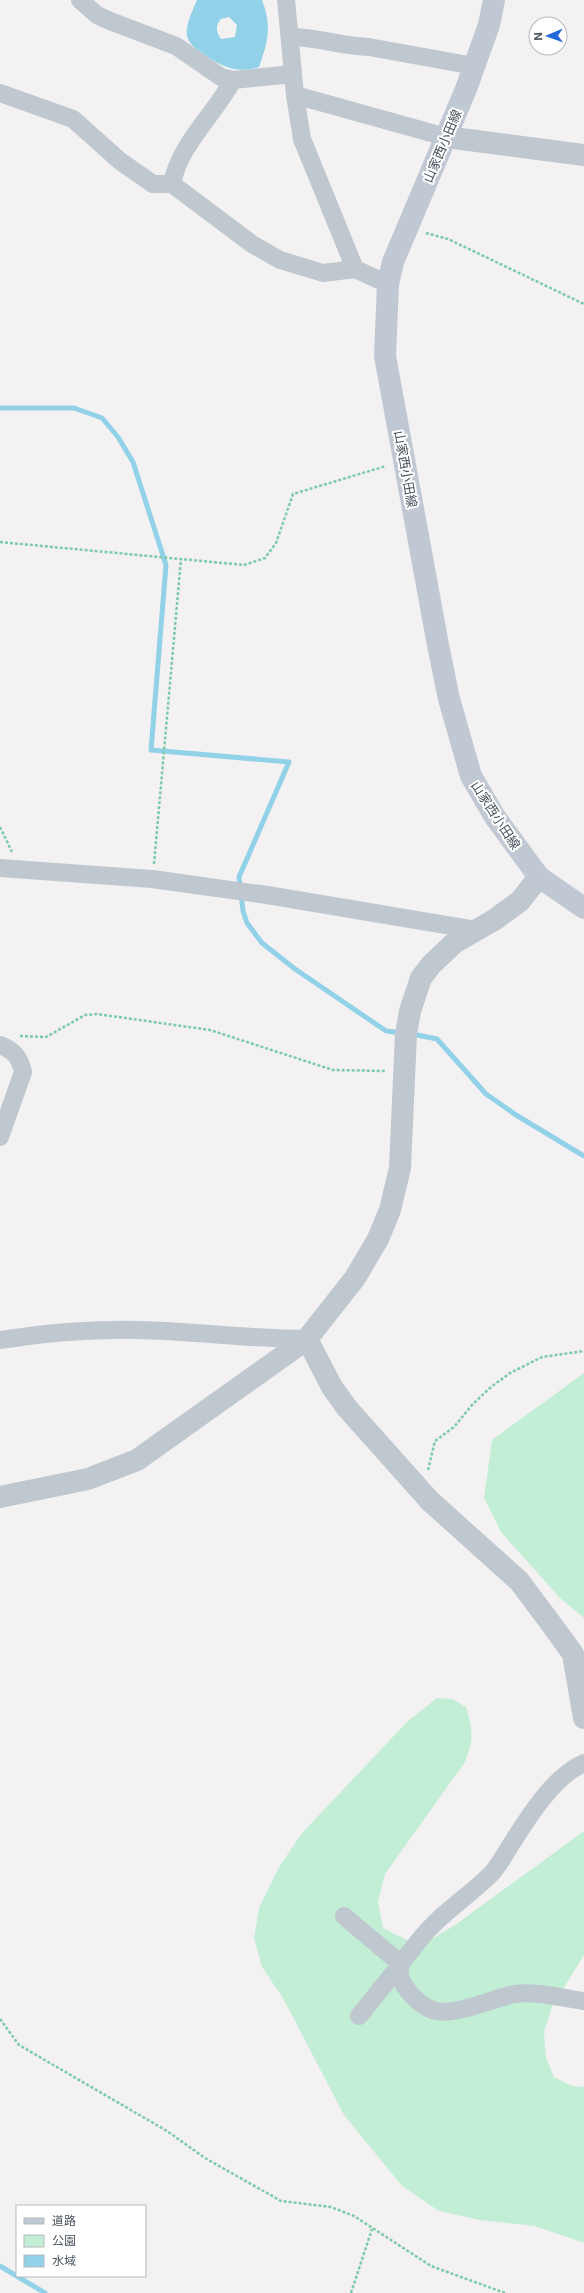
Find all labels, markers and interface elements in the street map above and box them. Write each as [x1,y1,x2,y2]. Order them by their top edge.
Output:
north arrow [528,16,568,56]
text: N [531,32,545,41]
street label: 山家西小田線 [419,107,465,185]
street label: 山家西小田線 [391,429,421,509]
street label: 山家西小田線 [468,778,524,852]
legend [16,2205,146,2277]
text: 道路 [52,2213,76,2228]
text: 公園 [52,2233,76,2248]
text: 水域 [52,2253,76,2268]

